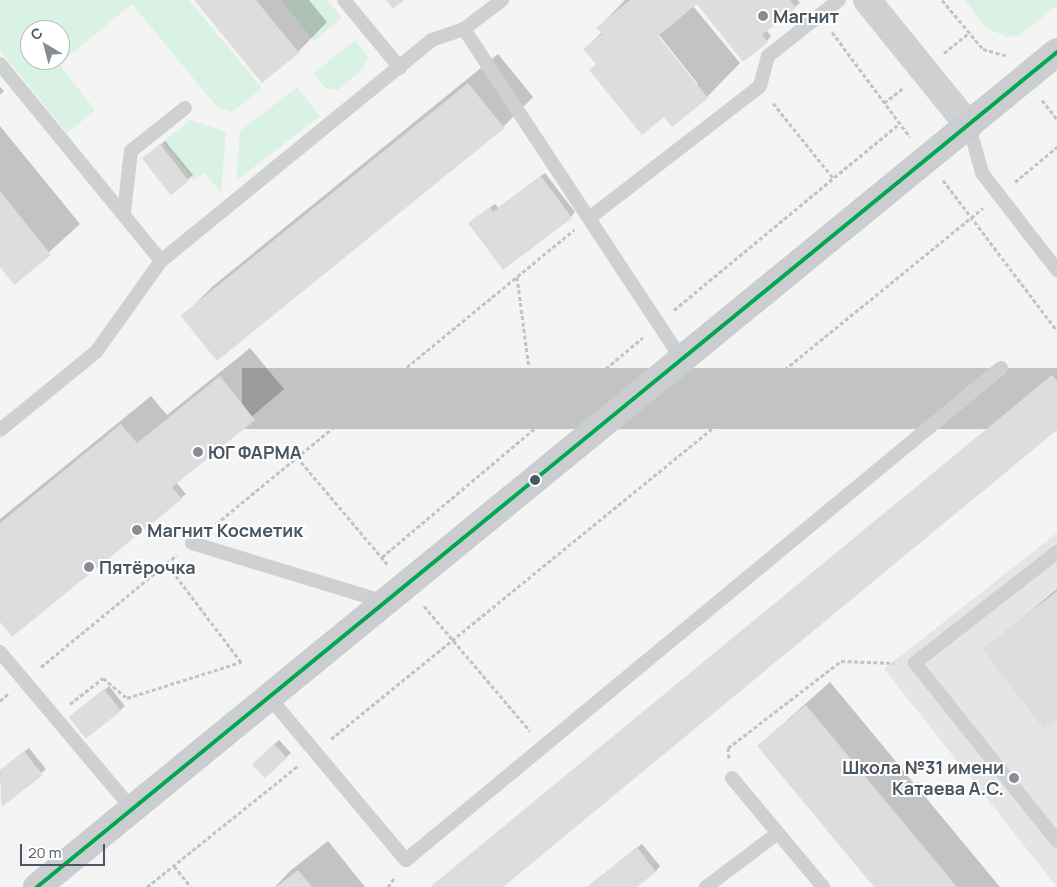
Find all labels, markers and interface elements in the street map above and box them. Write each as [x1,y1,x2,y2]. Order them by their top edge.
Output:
place label: Магнит [773,5,839,27]
marker: Магнит [757,10,769,22]
north arrow [20,20,70,70]
text: С [26,23,46,44]
place label: ЮГ ФАРМА [208,441,302,463]
marker: ЮГ ФАРМА [192,446,204,458]
unlabelled marker [530,475,540,485]
place label: Магнит Косметик [147,519,303,541]
marker: Магнит Косметик [131,524,143,536]
place label: Пятёрочка [99,556,196,578]
marker: Пятёрочка [83,561,95,573]
place label: Школа №31 имени Катаева А.С. [842,757,1004,800]
marker: Школа №31 имени Катаева А.С. [1008,772,1020,784]
scale bar [22,834,108,866]
text: 20 m [28,842,61,863]

